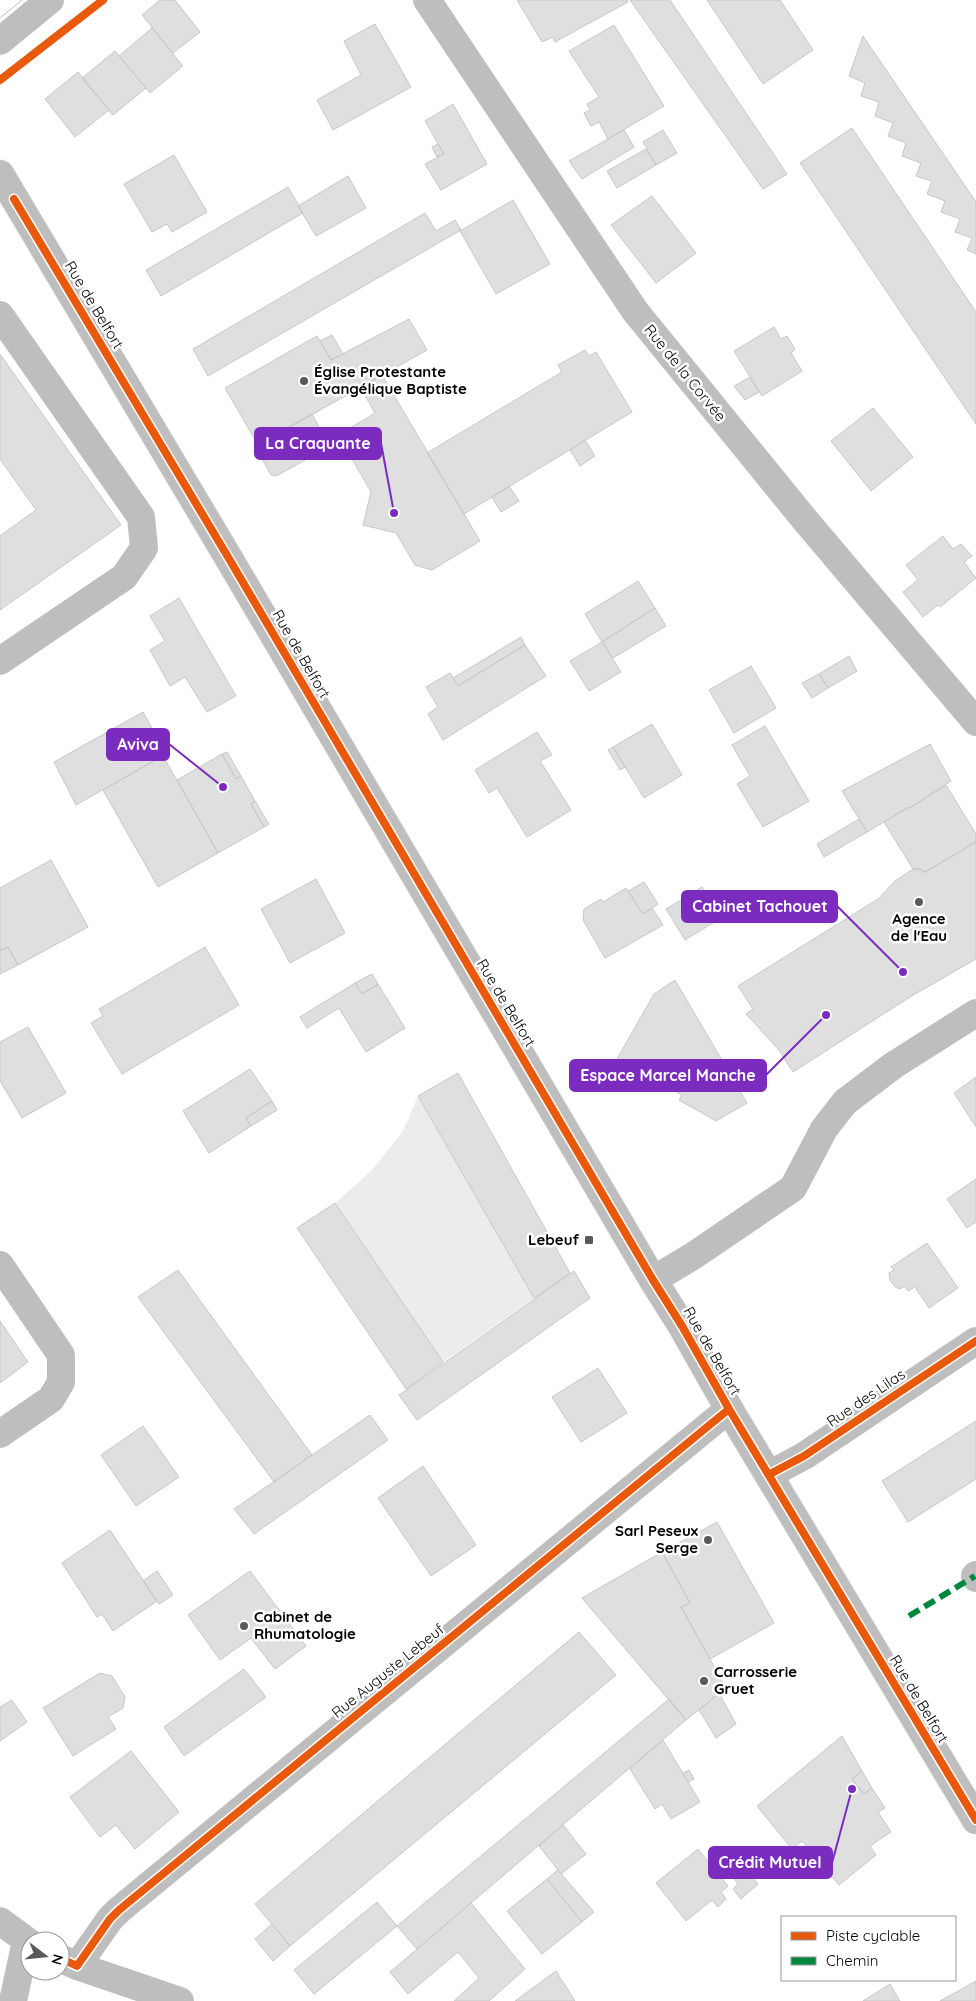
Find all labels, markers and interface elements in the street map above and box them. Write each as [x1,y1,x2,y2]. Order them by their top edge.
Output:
street label: Rue de Belfort [61,257,128,352]
street label: Rue de la Corvée [640,320,730,425]
place label: Église Protestante Évangélique Baptiste [314,362,467,398]
marker: Église Protestante Évangélique Baptiste [298,375,310,387]
callout: La Craquante [255,428,381,459]
text: La Craquante [265,433,371,453]
street label: Rue de Belfort [268,606,334,701]
callout: Aviva [107,729,169,760]
text: Aviva [117,734,159,754]
callout: Cabinet Tachouet [682,891,837,922]
text: Cabinet Tachouet [692,896,828,916]
marker: Agence de l'Eau [913,896,925,908]
place label: Agence de l'Eau [891,909,947,945]
street label: Rue de Belfort [473,955,540,1050]
callout: Espace Marcel Manche [570,1060,766,1091]
text: Espace Marcel Manche [580,1065,756,1085]
place label: Lebeuf [528,1230,579,1249]
marker: Lebeuf [583,1234,595,1246]
street label: Rue de Belfort [679,1303,745,1398]
street label: Rue des Lilas [823,1364,909,1431]
place label: Sarl Peseux Serge [615,1521,699,1557]
marker: Sarl Peseux Serge [702,1534,714,1546]
place label: Cabinet de Rhumatologie [254,1607,356,1643]
street label: Rue Auguste Lebeuf [328,1619,448,1722]
marker: Cabinet de Rhumatologie [238,1620,250,1632]
street label: Rue de Belfort [886,1651,953,1746]
place label: Carrosserie Gruet [714,1662,797,1698]
marker: Carrosserie Gruet [698,1675,710,1687]
callout: Crédit Mutuel [709,1847,832,1878]
text: Crédit Mutuel [718,1852,822,1872]
legend [781,1916,956,1981]
text: Piste cyclable [826,1926,920,1945]
north arrow [20,1931,70,1981]
text: Chemin [826,1951,878,1970]
text: N [47,1952,68,1967]

